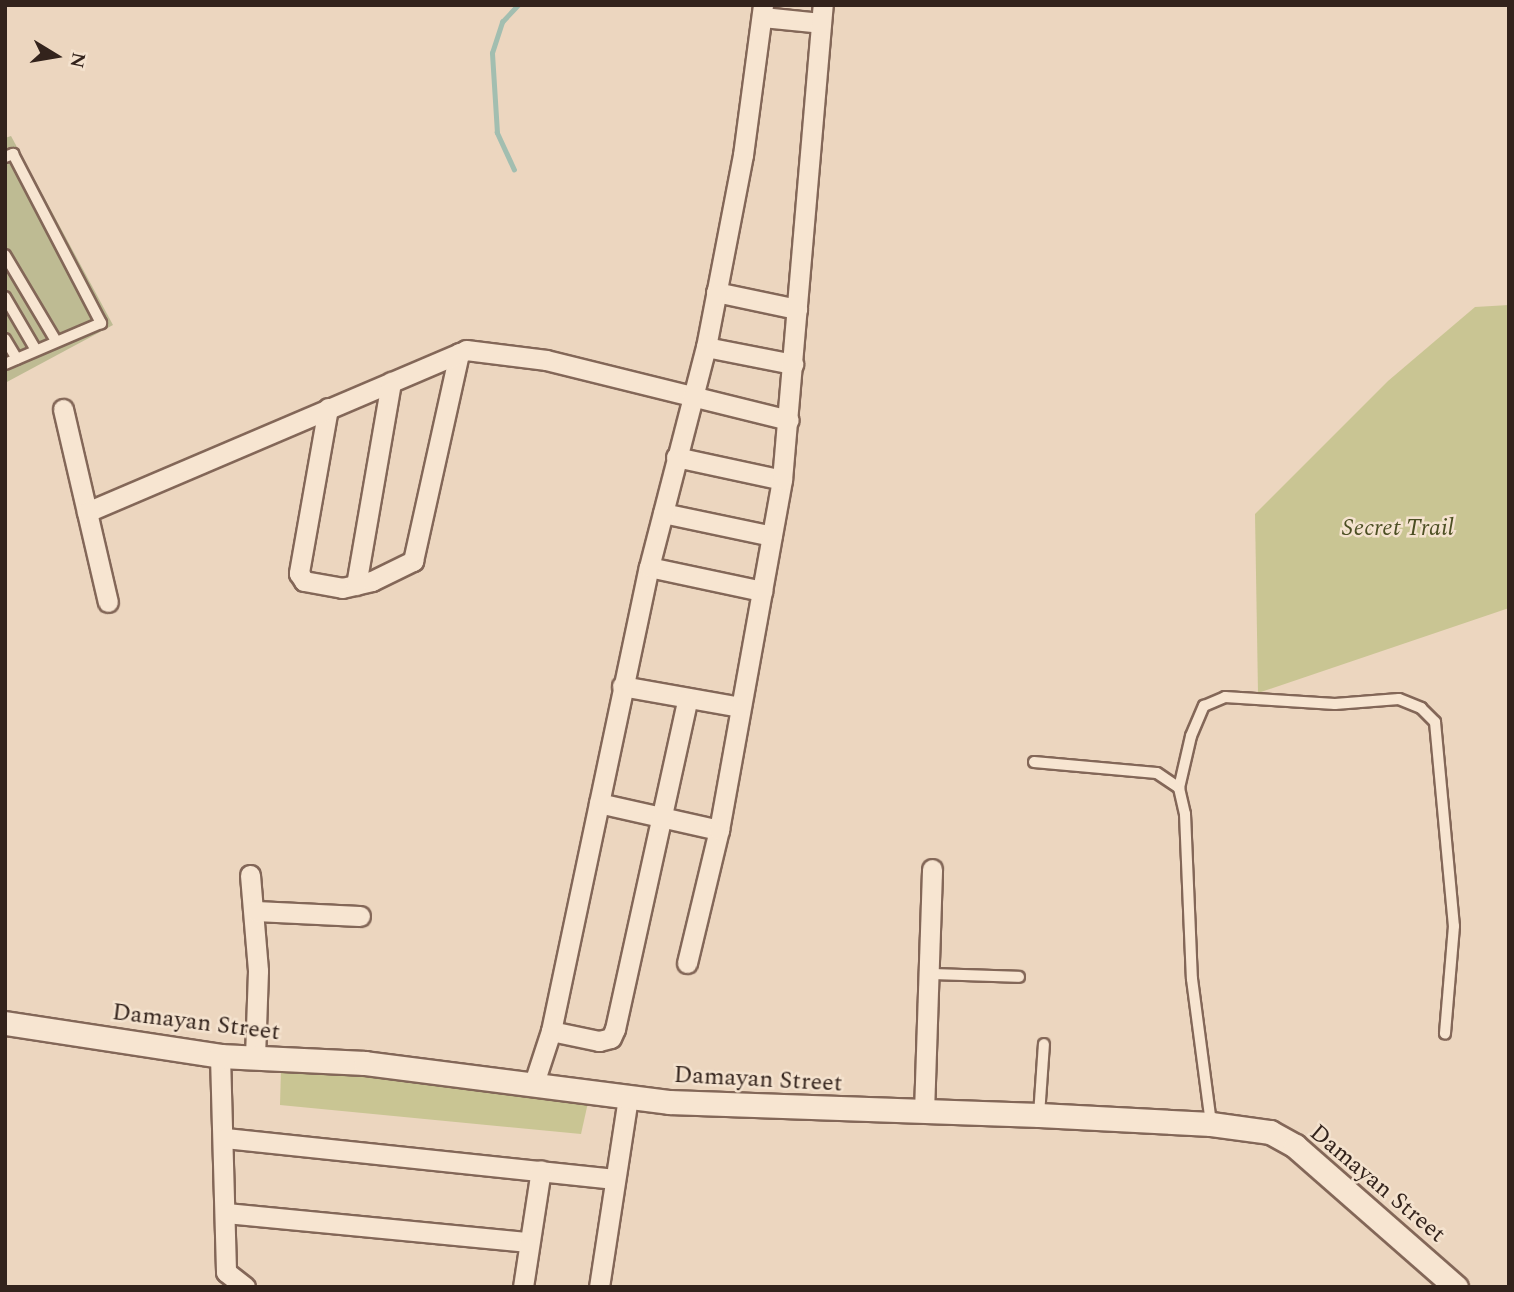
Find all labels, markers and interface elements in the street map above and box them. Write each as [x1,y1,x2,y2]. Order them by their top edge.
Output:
north arrow [21,21,91,91]
text: N [61,50,93,70]
park label: Secret Trail [1342,515,1454,543]
street label: Damayan Street [111,998,281,1048]
street label: Damayan Street [673,1061,843,1099]
street label: Damayan Street [1303,1119,1451,1249]

